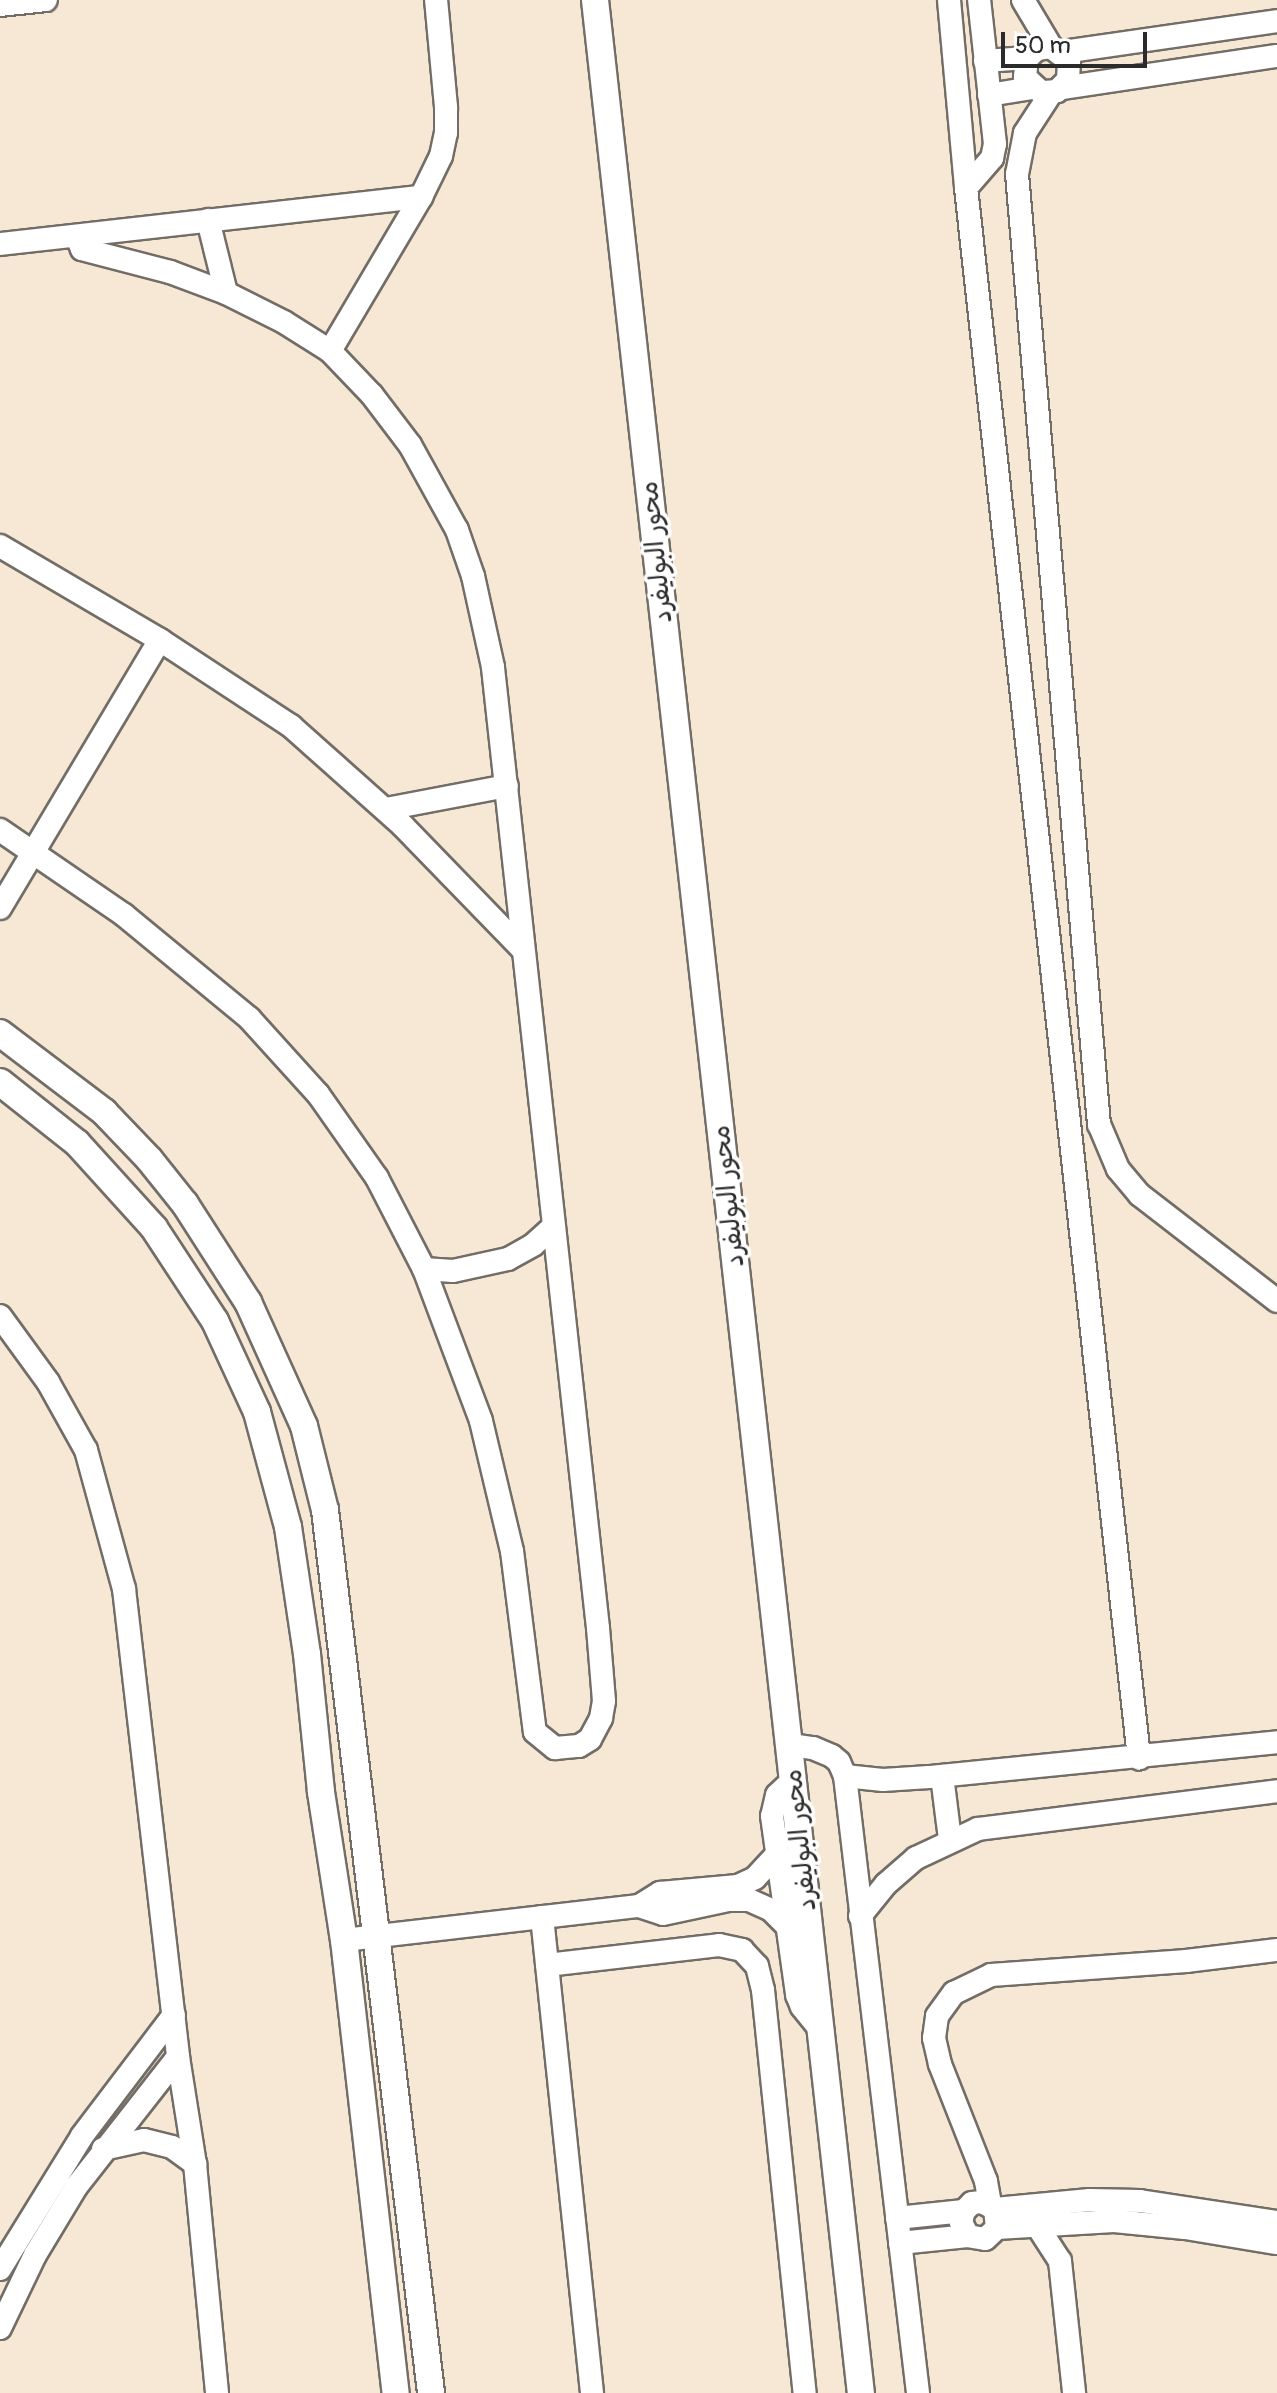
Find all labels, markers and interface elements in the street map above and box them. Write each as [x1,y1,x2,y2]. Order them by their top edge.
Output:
scale bar [1005,16,1151,66]
text: 50 m [1015,31,1071,60]
street label: محور البوليفرد [634,479,680,625]
street label: محور البوليفرد [706,1123,752,1269]
street label: محور البوليفرد [778,1767,824,1913]

